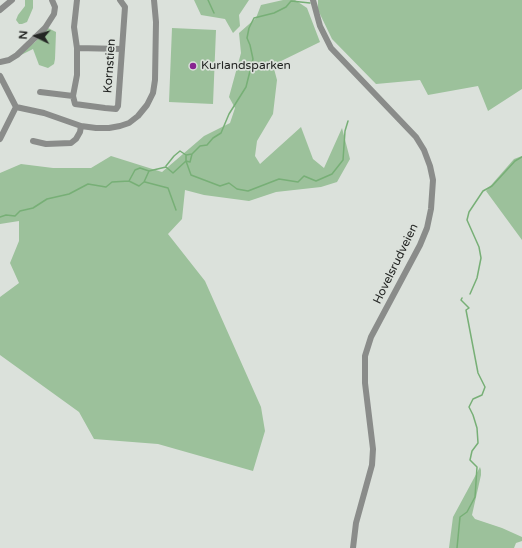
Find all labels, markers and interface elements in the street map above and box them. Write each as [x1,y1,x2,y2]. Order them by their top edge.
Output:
north arrow [16,16,56,56]
text: N [17,30,30,40]
street label: Kornstien [101,38,119,94]
place label: Kurlandsparken [201,59,291,73]
marker: Kurlandsparken [188,61,198,71]
street label: Hovelsrudveien [370,221,422,307]

